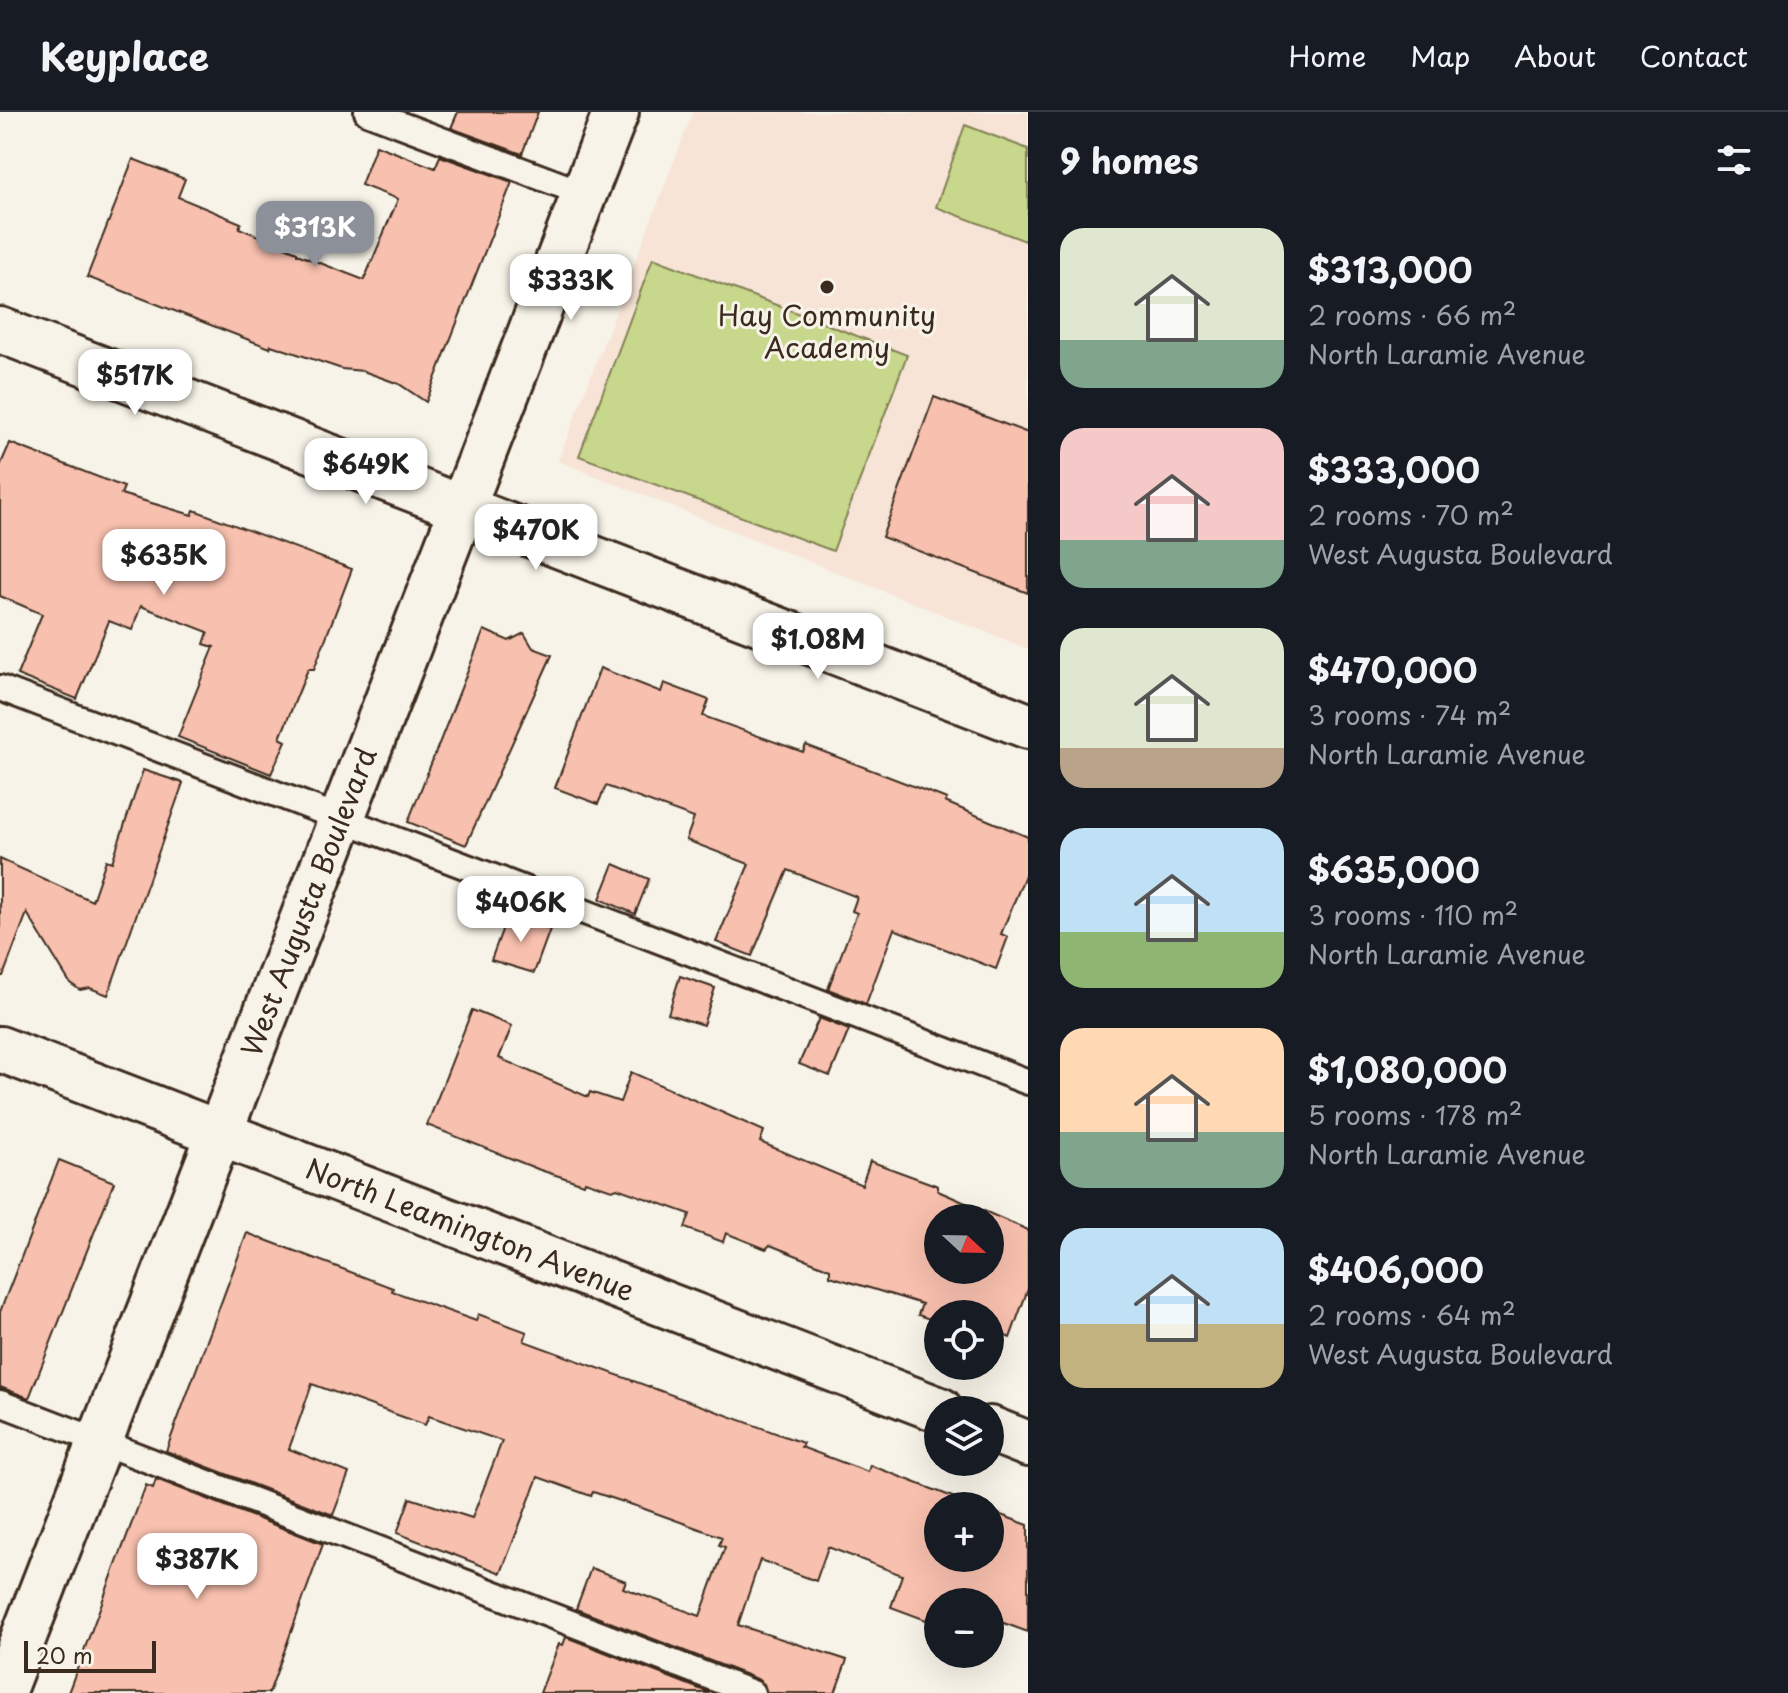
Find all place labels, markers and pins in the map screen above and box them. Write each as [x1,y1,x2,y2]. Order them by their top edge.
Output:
pin: $313K [259,201,371,269]
pin: $333K [515,254,627,322]
marker: Hay Community Academy [818,278,836,296]
place label: Hay Community Academy [718,293,936,368]
pin: $517K [79,349,191,417]
pin: $649K [310,438,422,506]
pin: $470K [480,504,592,572]
pin: $635K [108,529,220,597]
pin: $1.08M [753,613,883,681]
pin: $406K [465,876,577,944]
pin: $387K [141,1533,253,1601]

